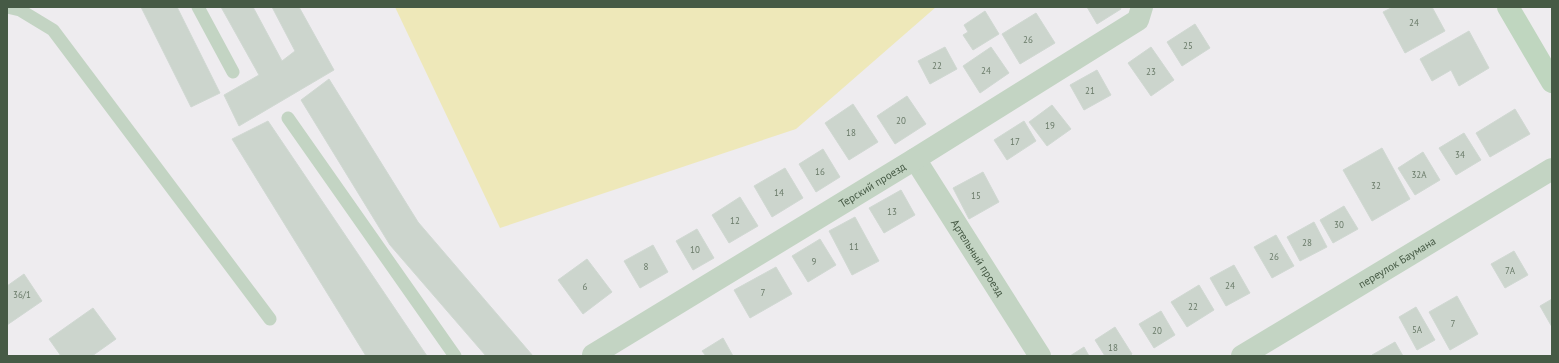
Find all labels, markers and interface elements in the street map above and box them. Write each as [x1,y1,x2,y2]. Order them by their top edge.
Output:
house number: 24 [1409,17,1419,28]
house number: 26 [1023,34,1033,45]
house number: 25 [1183,40,1193,51]
house number: 22 [932,60,942,71]
house number: 24 [981,65,991,76]
house number: 23 [1146,66,1156,77]
house number: 21 [1085,85,1095,96]
house number: 20 [896,115,906,126]
house number: 19 [1045,120,1055,131]
house number: 18 [846,127,856,138]
house number: 17 [1010,136,1020,147]
house number: 34 [1455,149,1465,160]
street label: Терский проезд [836,159,908,211]
house number: 16 [815,166,825,177]
house number: 32А [1411,169,1427,180]
house number: 32 [1371,180,1381,191]
house number: 14 [774,187,784,198]
house number: 15 [971,190,981,201]
house number: 13 [887,206,897,217]
house number: 12 [730,215,740,226]
street label: Артельный проезд [948,217,1007,299]
house number: 30 [1334,219,1344,230]
street label: переулок Баумана [1356,234,1438,291]
house number: 28 [1302,237,1312,248]
house number: 11 [849,241,859,252]
house number: 10 [690,244,700,255]
house number: 26 [1269,251,1279,262]
house number: 9 [812,256,817,267]
house number: 8 [644,261,649,272]
house number: 7А [1505,265,1516,276]
house number: 24 [1225,280,1235,291]
house number: 6 [583,281,588,292]
house number: 7 [761,287,766,298]
house number: 36/1 [13,289,31,300]
house number: 22 [1188,301,1198,312]
house number: 7 [1451,318,1456,329]
house number: 5А [1412,324,1423,335]
house number: 20 [1152,325,1162,336]
house number: 18 [1108,342,1118,353]

